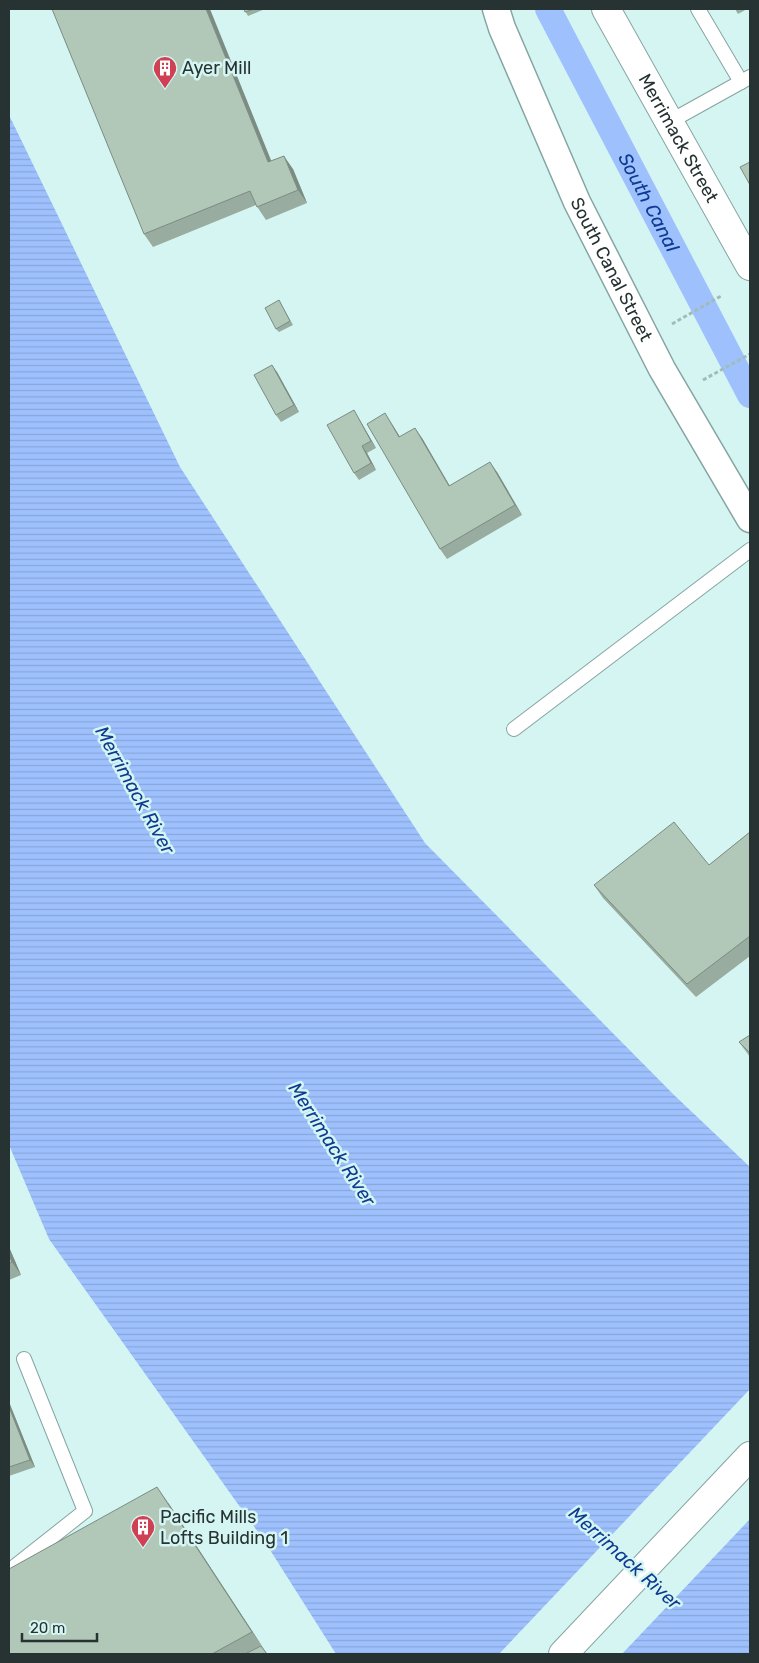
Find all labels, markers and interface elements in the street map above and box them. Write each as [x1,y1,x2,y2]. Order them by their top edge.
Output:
building icon: Ayer Mill [152,55,178,89]
place label: Ayer Mill [182,57,251,79]
street label: Merrimack Street [634,70,723,206]
water label: South Canal [614,149,685,256]
street label: South Canal Street [566,194,657,345]
water label: Merrimack River [90,722,180,859]
water label: Merrimack River [283,1078,381,1211]
water label: Merrimack River [564,1502,686,1615]
place label: Pacific Mills Lofts Building 1 [160,1506,288,1549]
building icon: Pacific Mills Lofts Building 1 [130,1514,156,1548]
scale bar [22,1610,98,1642]
text: 20 m [30,1619,65,1637]

